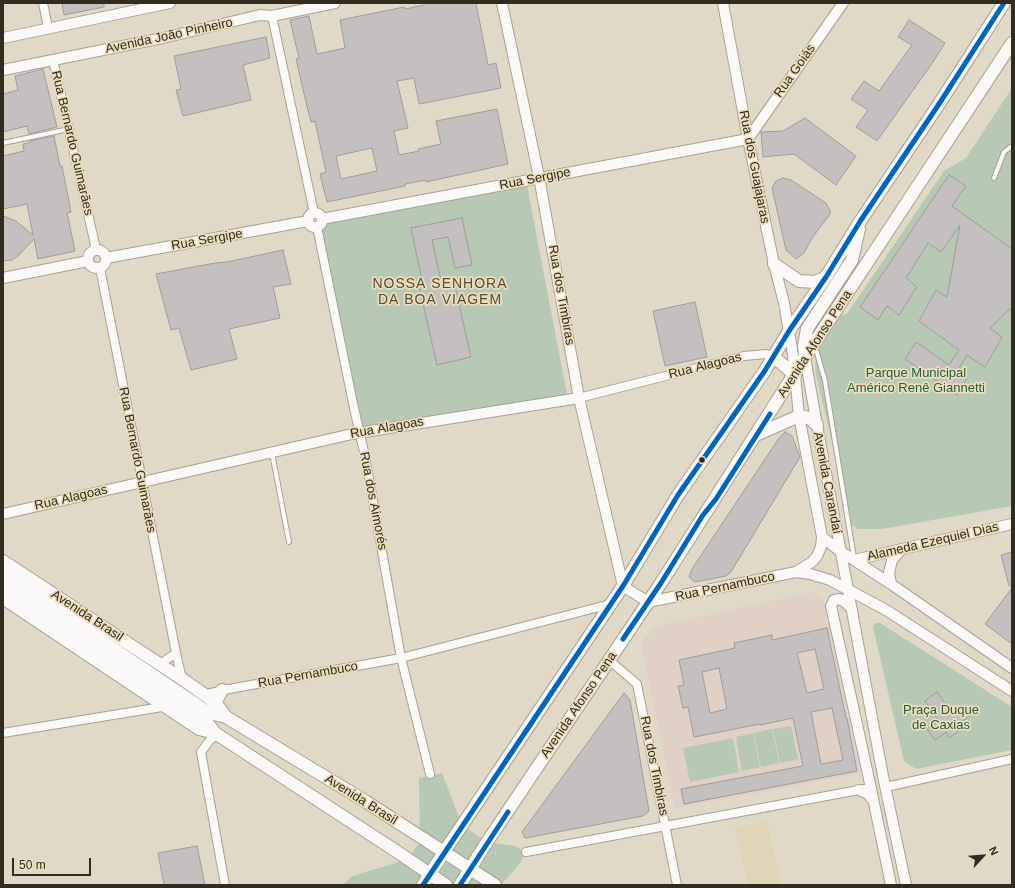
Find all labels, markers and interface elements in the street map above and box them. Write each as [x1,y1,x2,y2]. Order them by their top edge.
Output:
street label: Avenida João Pinheiro [104,15,234,57]
street label: Rua Goiás [771,41,819,101]
street label: Rua Bernardo Guimarães [48,69,96,217]
street label: Rua dos Guajajaras [735,109,773,225]
street label: Rua Sergipe [498,164,572,194]
street label: Rua Sergipe [170,226,244,254]
street label: Rua dos Timbiras [545,244,577,346]
district label: NOSSA SENHORA DA BOA VIAGEM [372,276,508,308]
street label: Avenida Afonso Pena [774,287,856,401]
street label: Rua Alagoas [667,349,743,383]
park label: Parque Municipal Américo Renê Giannetti [847,365,985,396]
street label: Rua Bernardo Guimarães [115,386,159,534]
street label: Rua Alagoas [349,414,425,442]
street label: Avenida Carandaí [809,431,845,535]
street label: Rua dos Aimorés [356,451,390,551]
unlabelled marker [697,455,707,465]
street label: Rua Alagoas [33,482,109,514]
street label: Alameda Ezequiel Dias [866,519,1000,565]
street label: Rua Pernambuco [674,569,776,605]
street label: Avenida Brasil [48,587,126,645]
street label: Avenida Afonso Pena [538,649,620,761]
street label: Rua Pernambuco [257,659,359,691]
park label: Praça Duque de Caxias [903,702,979,733]
street label: Rua dos Timbiras [637,715,671,817]
street label: Avenida Brasil [322,771,400,829]
north arrow [963,836,1003,876]
text: N [987,845,1001,857]
scale bar [14,850,93,876]
text: 50 m [19,858,46,872]

